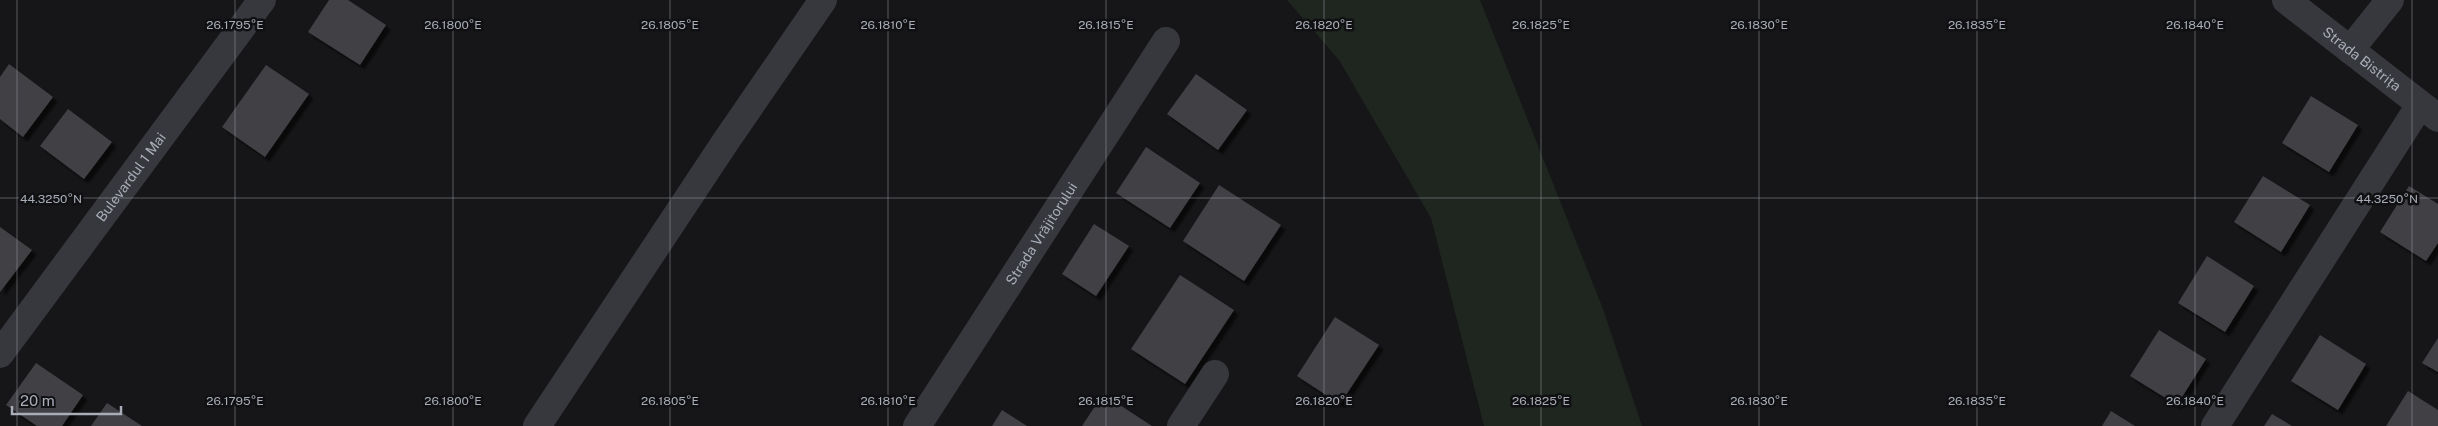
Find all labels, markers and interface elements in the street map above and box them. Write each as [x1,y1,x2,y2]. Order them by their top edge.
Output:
text: 26.1795°E [206,18,264,32]
text: 26.1800°E [424,18,482,32]
text: 26.1805°E [641,18,699,32]
text: 26.1810°E [860,18,916,32]
text: 26.1815°E [1078,18,1134,32]
text: 26.1820°E [1295,18,1353,32]
text: 26.1825°E [1512,18,1570,32]
text: 26.1830°E [1730,18,1788,32]
text: 26.1835°E [1948,18,2006,32]
text: 26.1840°E [2166,18,2224,32]
street label: Strada Bistrița [2320,24,2404,94]
street label: Bulevardul 1 Mai [93,130,169,225]
street label: Strada Vrăjitorului [1002,179,1080,288]
text: 44.3250°N [20,192,82,206]
text: 44.3250°N [2356,192,2418,206]
scale bar [12,384,121,416]
text: 20 m [20,392,55,409]
text: 26.1795°E [206,394,264,408]
text: 26.1800°E [424,394,482,408]
text: 26.1805°E [641,394,699,408]
text: 26.1810°E [860,394,916,408]
text: 26.1815°E [1078,394,1134,408]
text: 26.1820°E [1295,394,1353,408]
text: 26.1825°E [1512,394,1570,408]
text: 26.1830°E [1730,394,1788,408]
text: 26.1835°E [1948,394,2006,408]
text: 26.1840°E [2166,394,2224,408]

